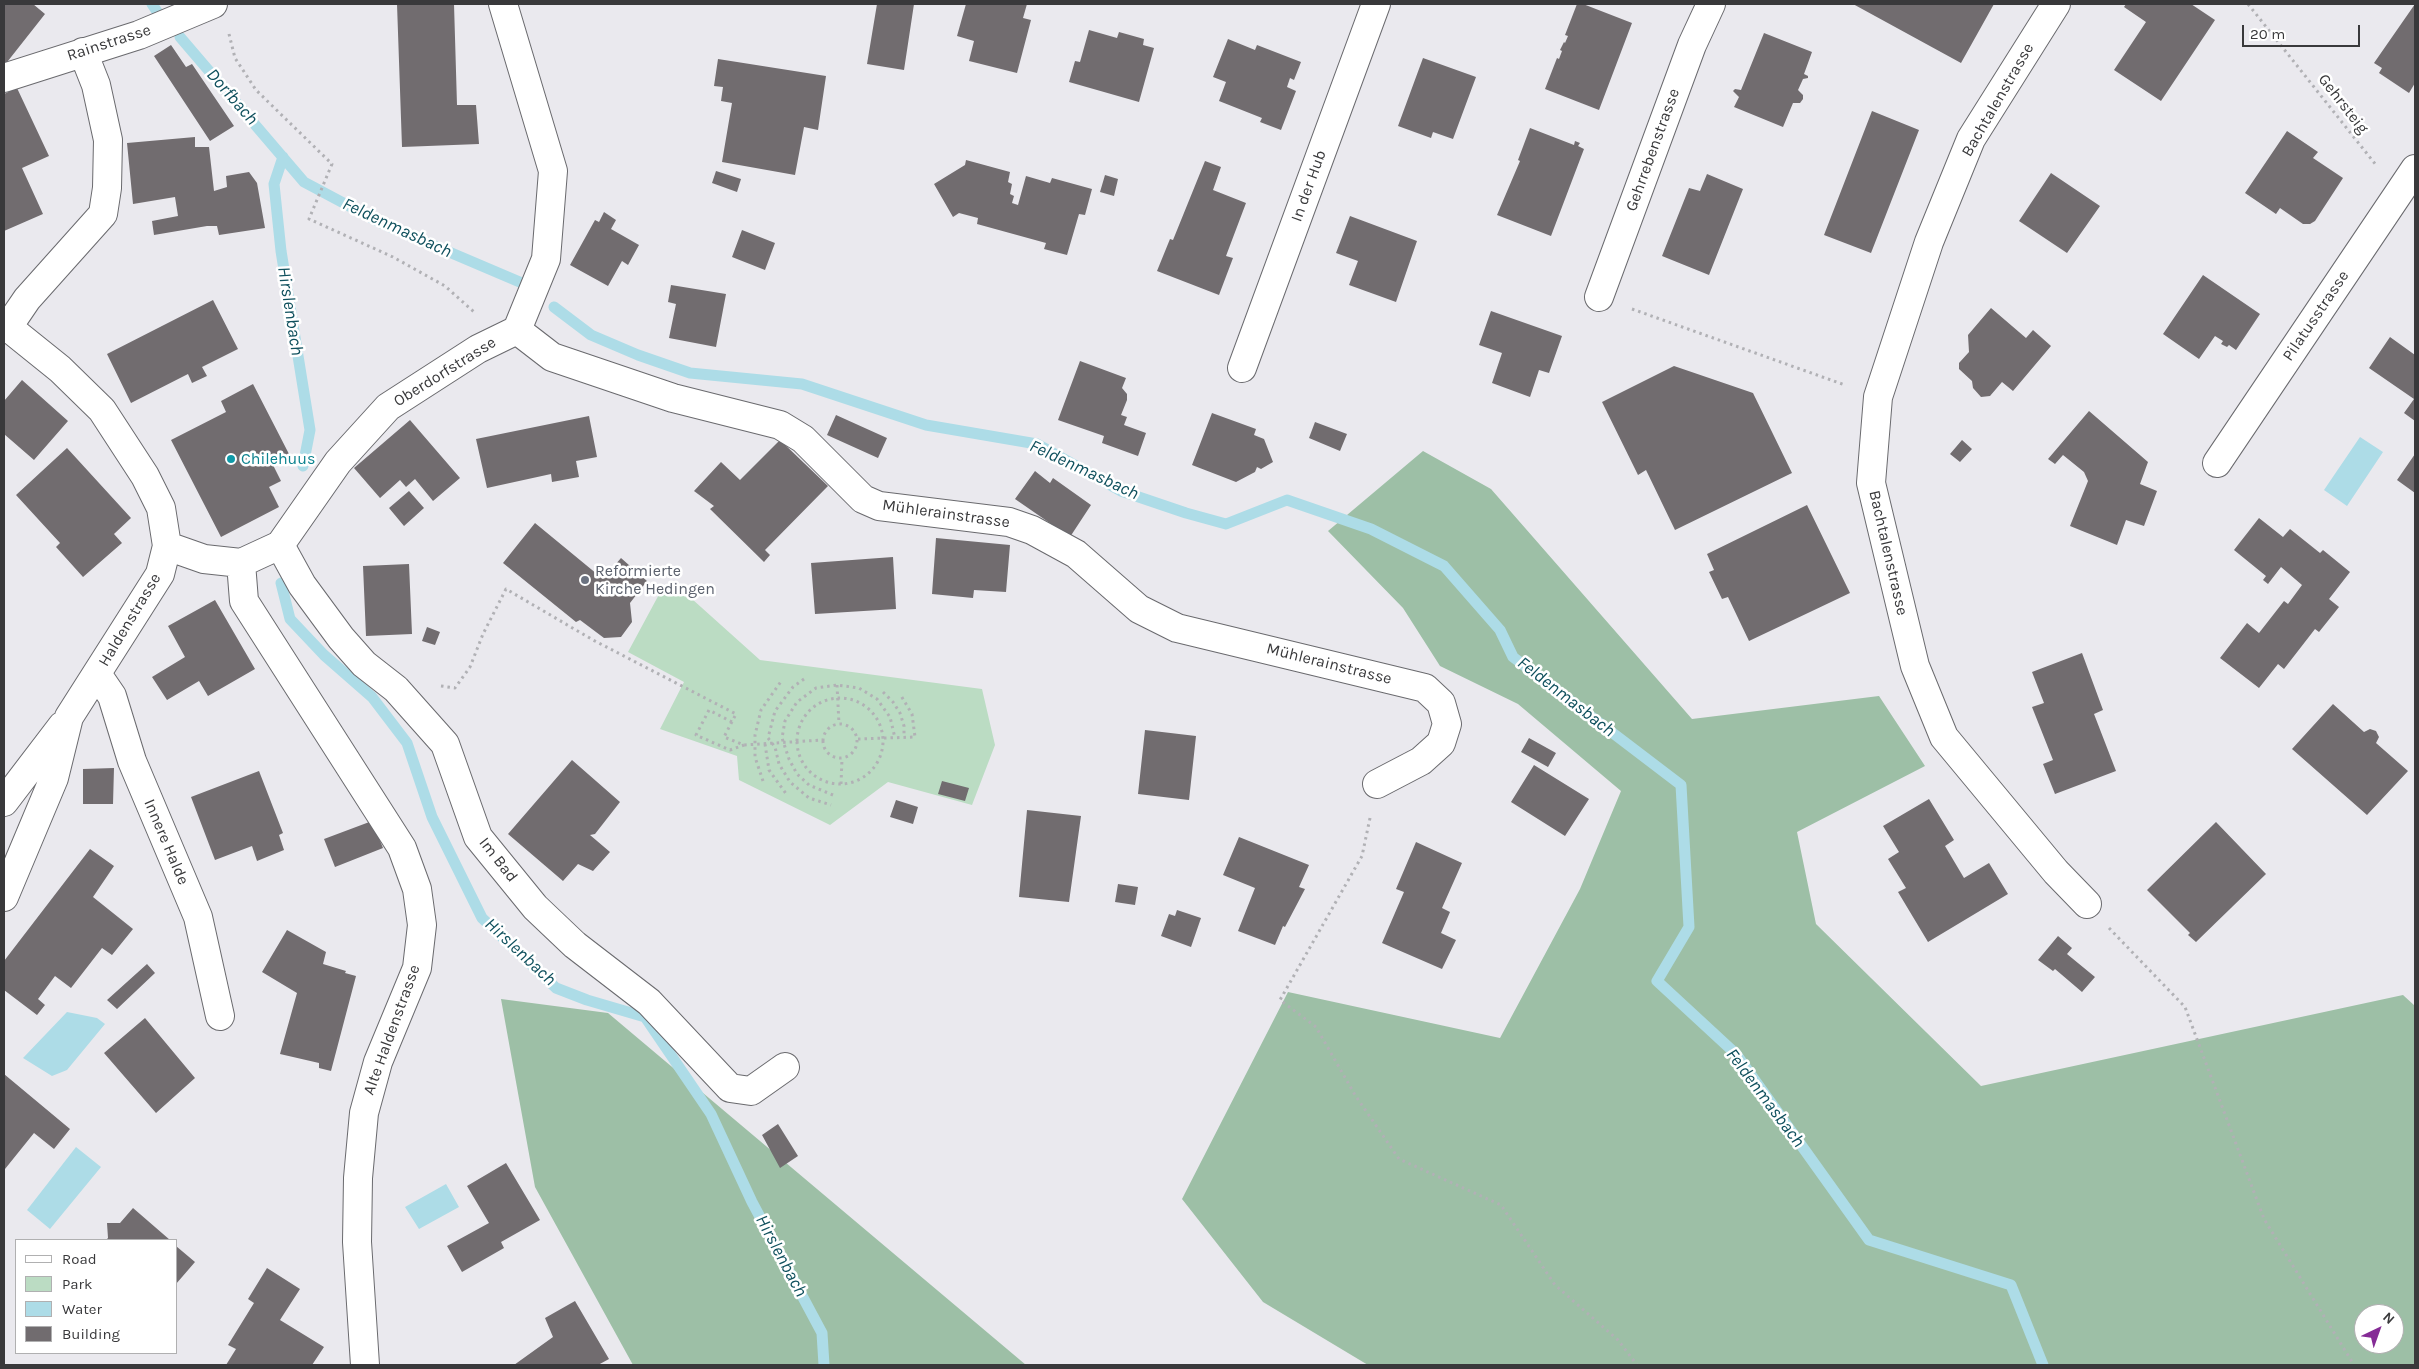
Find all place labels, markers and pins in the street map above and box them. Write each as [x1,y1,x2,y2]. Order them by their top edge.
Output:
place label: Chilehuus [241,449,315,469]
marker: Chilehuus [225,453,237,465]
place label: Reformierte Kirche Hedingen [595,561,715,599]
marker: Reformierte Kirche Hedingen [579,574,591,586]

